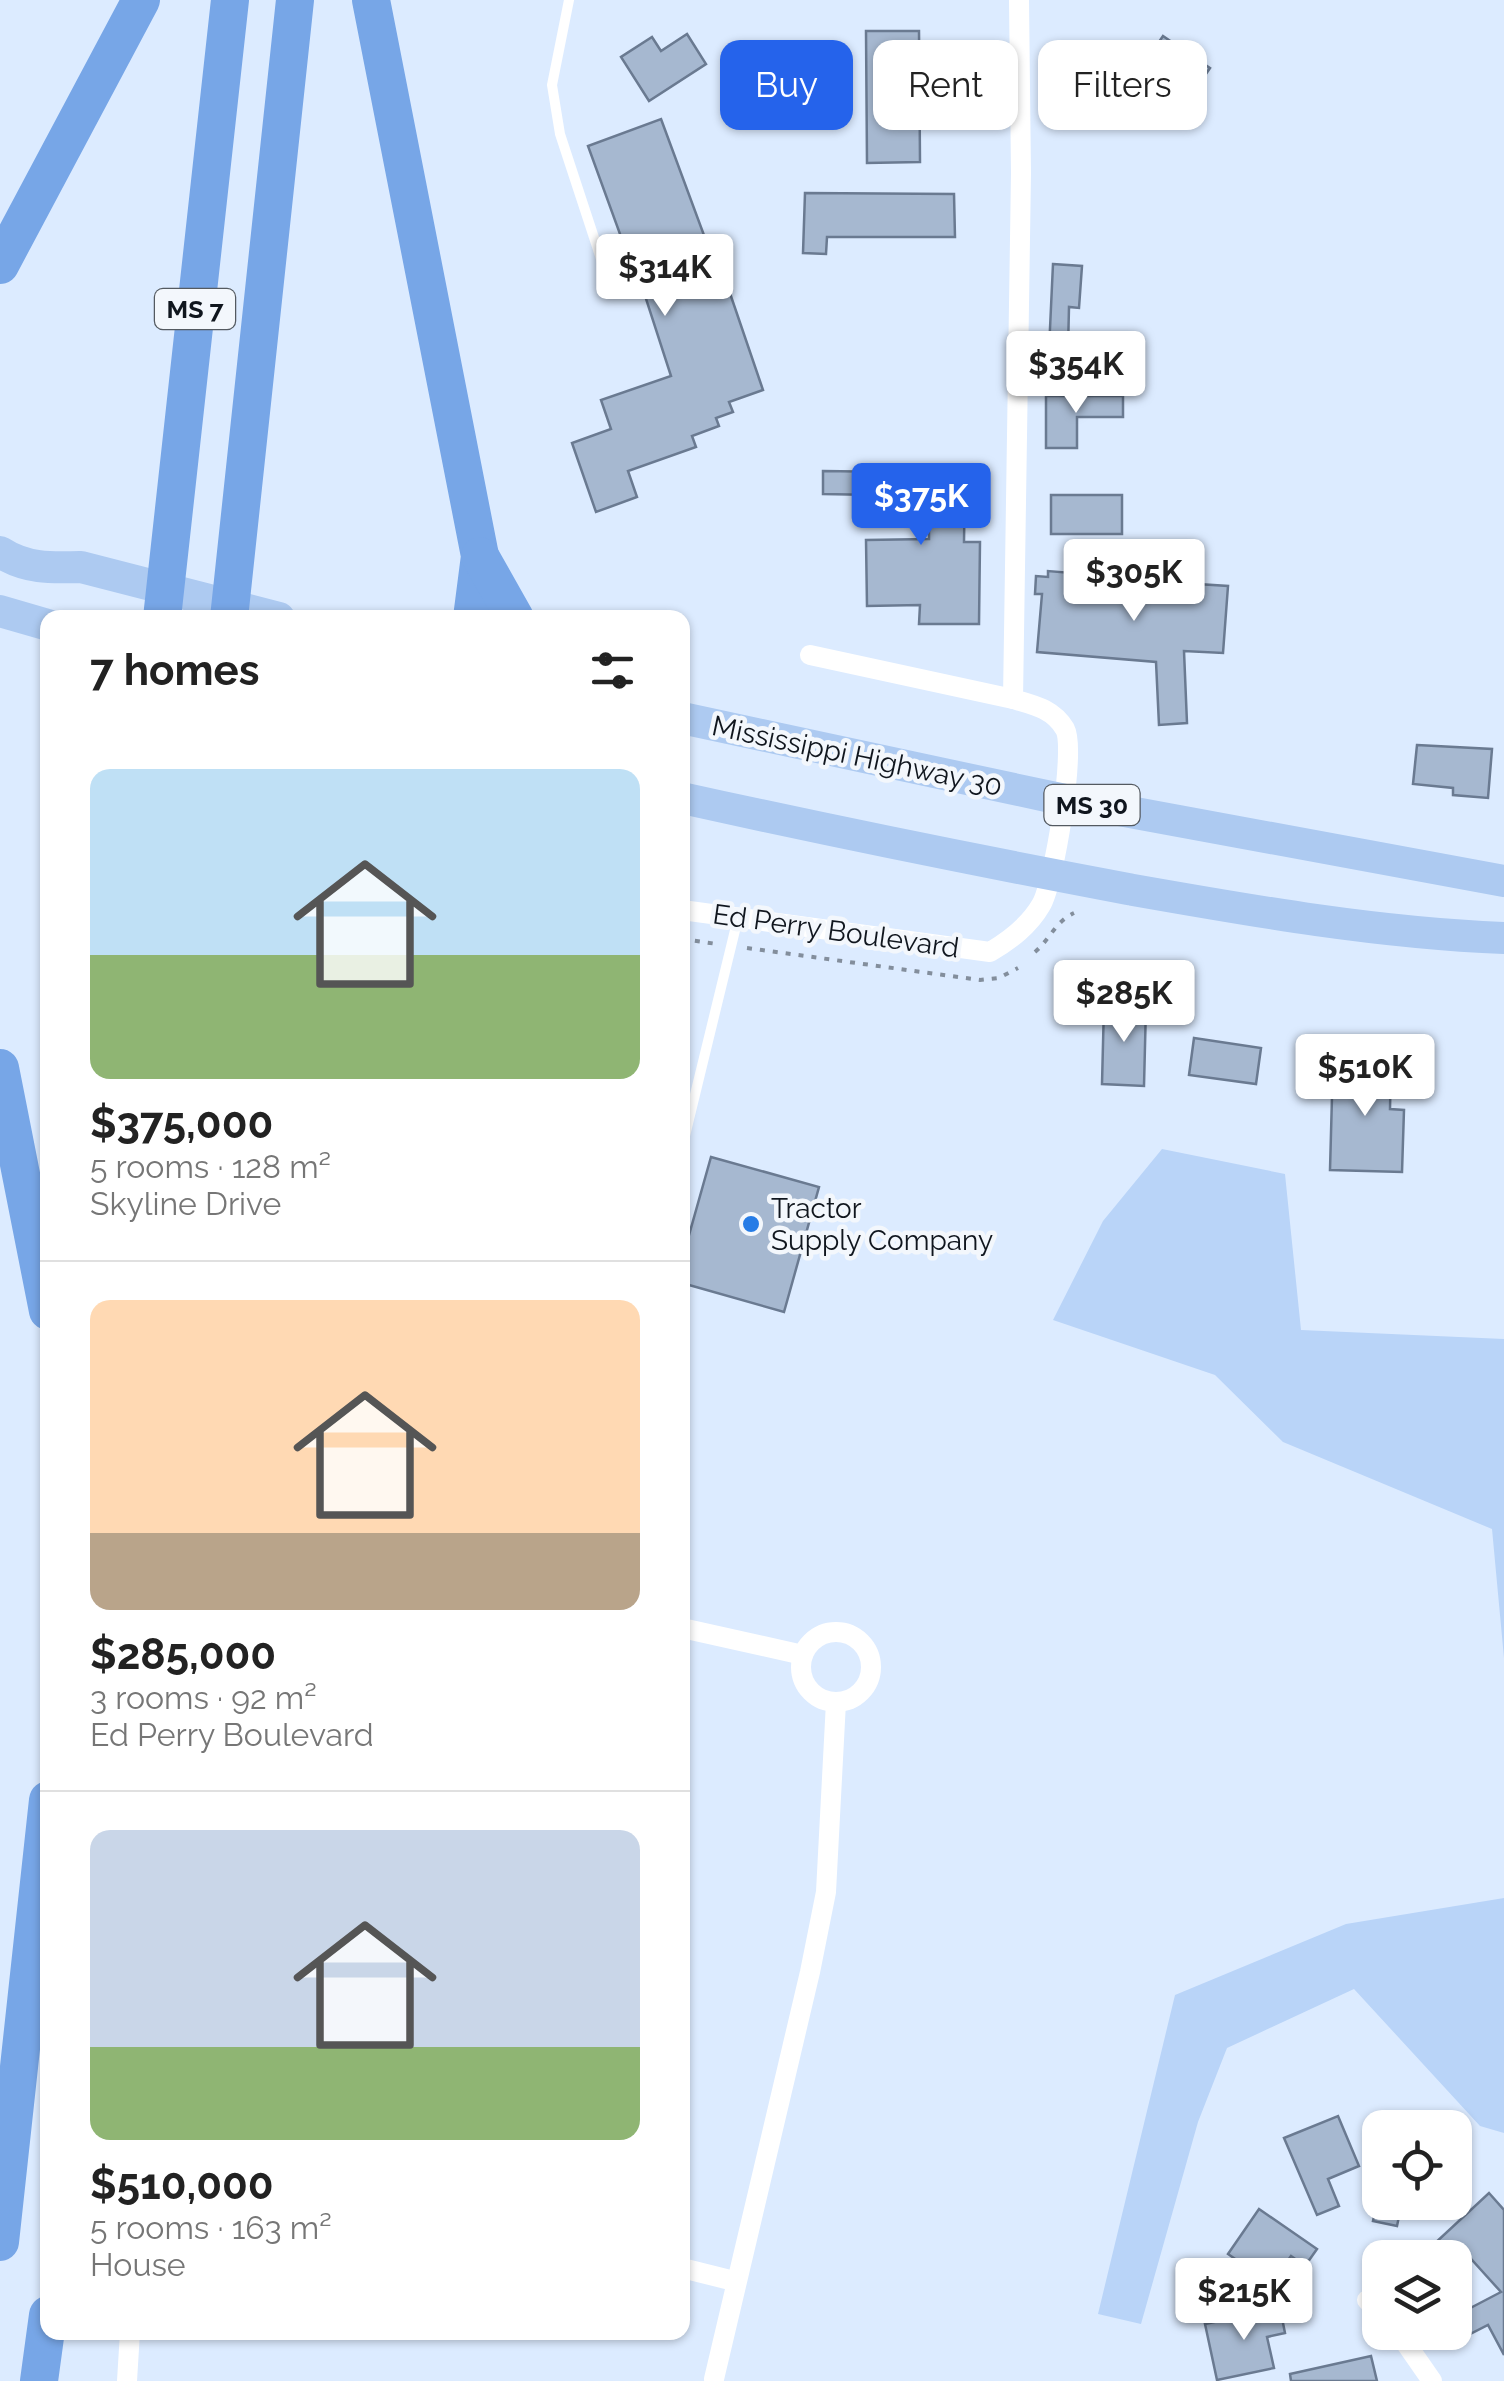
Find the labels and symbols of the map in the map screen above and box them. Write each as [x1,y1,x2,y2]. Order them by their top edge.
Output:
pin: $314K [595,234,735,319]
road number: MS 7 [155,289,235,329]
pin: $354K [1006,331,1146,416]
pin: $375K [851,463,991,548]
pin: $305K [1064,539,1204,624]
street label: Mississippi Highway 30 [709,709,1005,803]
road number: MS 30 [1044,785,1140,825]
street label: Ed Perry Boulevard [711,897,961,965]
pin: $285K [1054,960,1194,1045]
pin: $510K [1295,1034,1435,1119]
place label: Tractor Supply Company [771,1192,993,1257]
marker: Tractor Supply Company [740,1213,762,1235]
pin: $215K [1174,2258,1314,2343]

